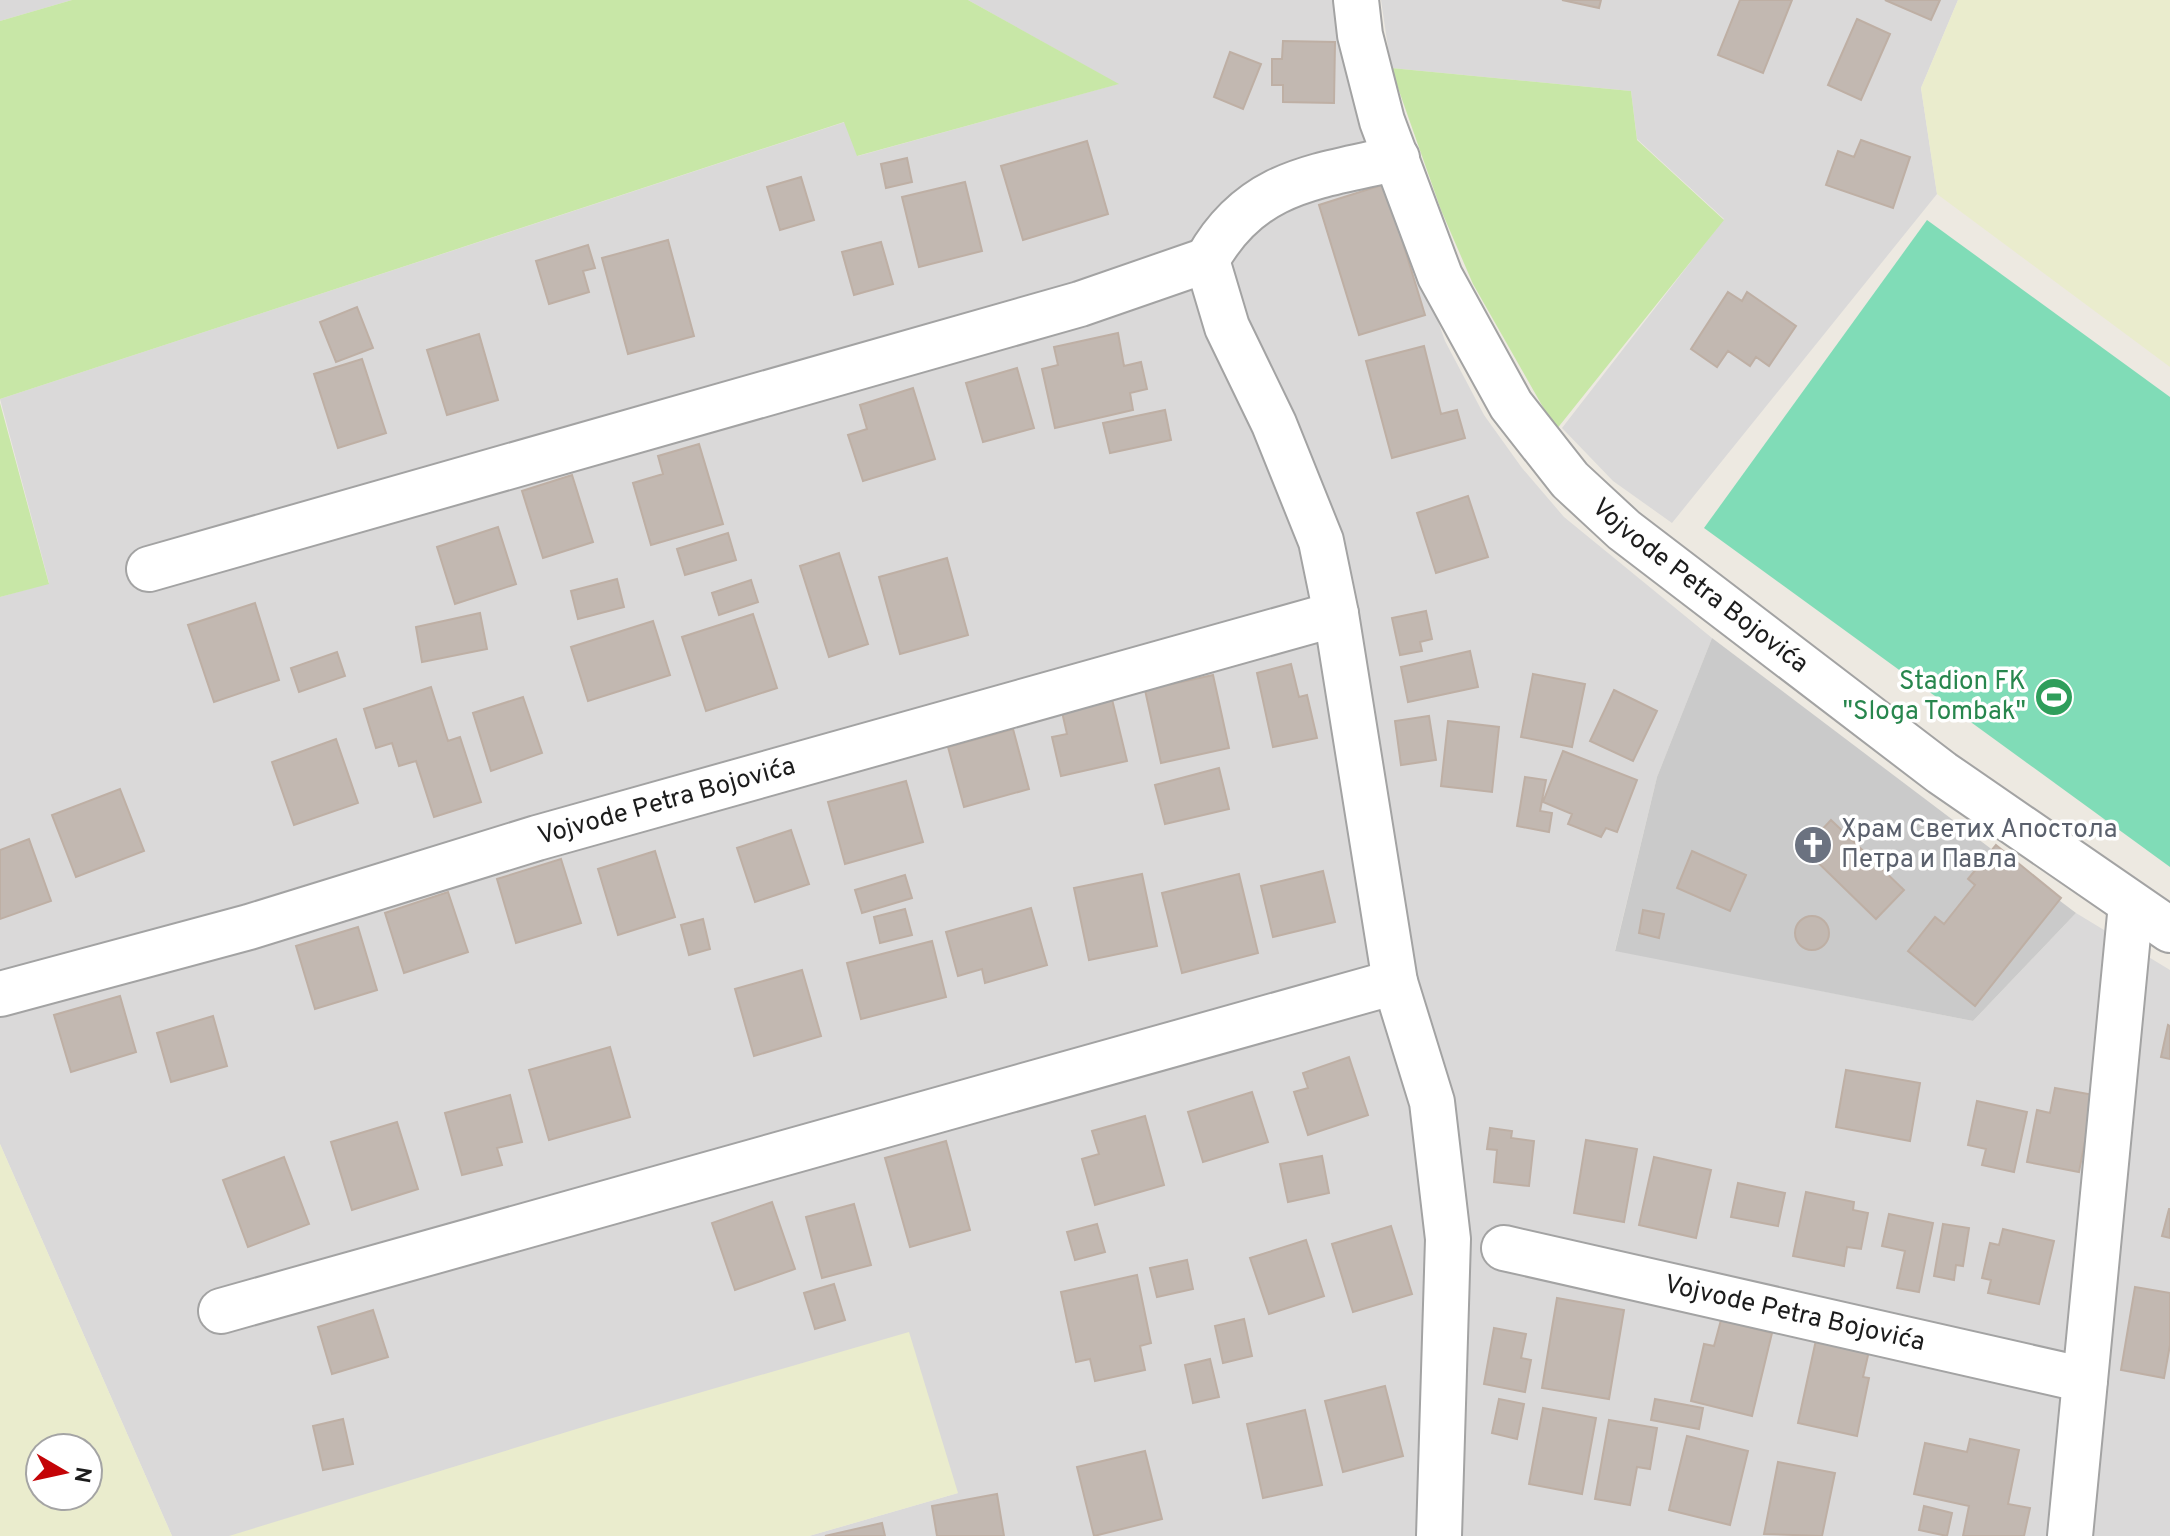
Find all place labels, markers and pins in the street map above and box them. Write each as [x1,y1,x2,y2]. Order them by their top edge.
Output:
place label: Stadion FK "Sloga Tombak" [1842,666,2026,729]
sports icon: Stadion FK "Sloga Tombak" [2033,676,2075,718]
place label: Храм Светих Апостола Петра и Павла [1841,814,2118,877]
church icon: Храм Светих Апостола Петра и Павла [1792,824,1834,866]

